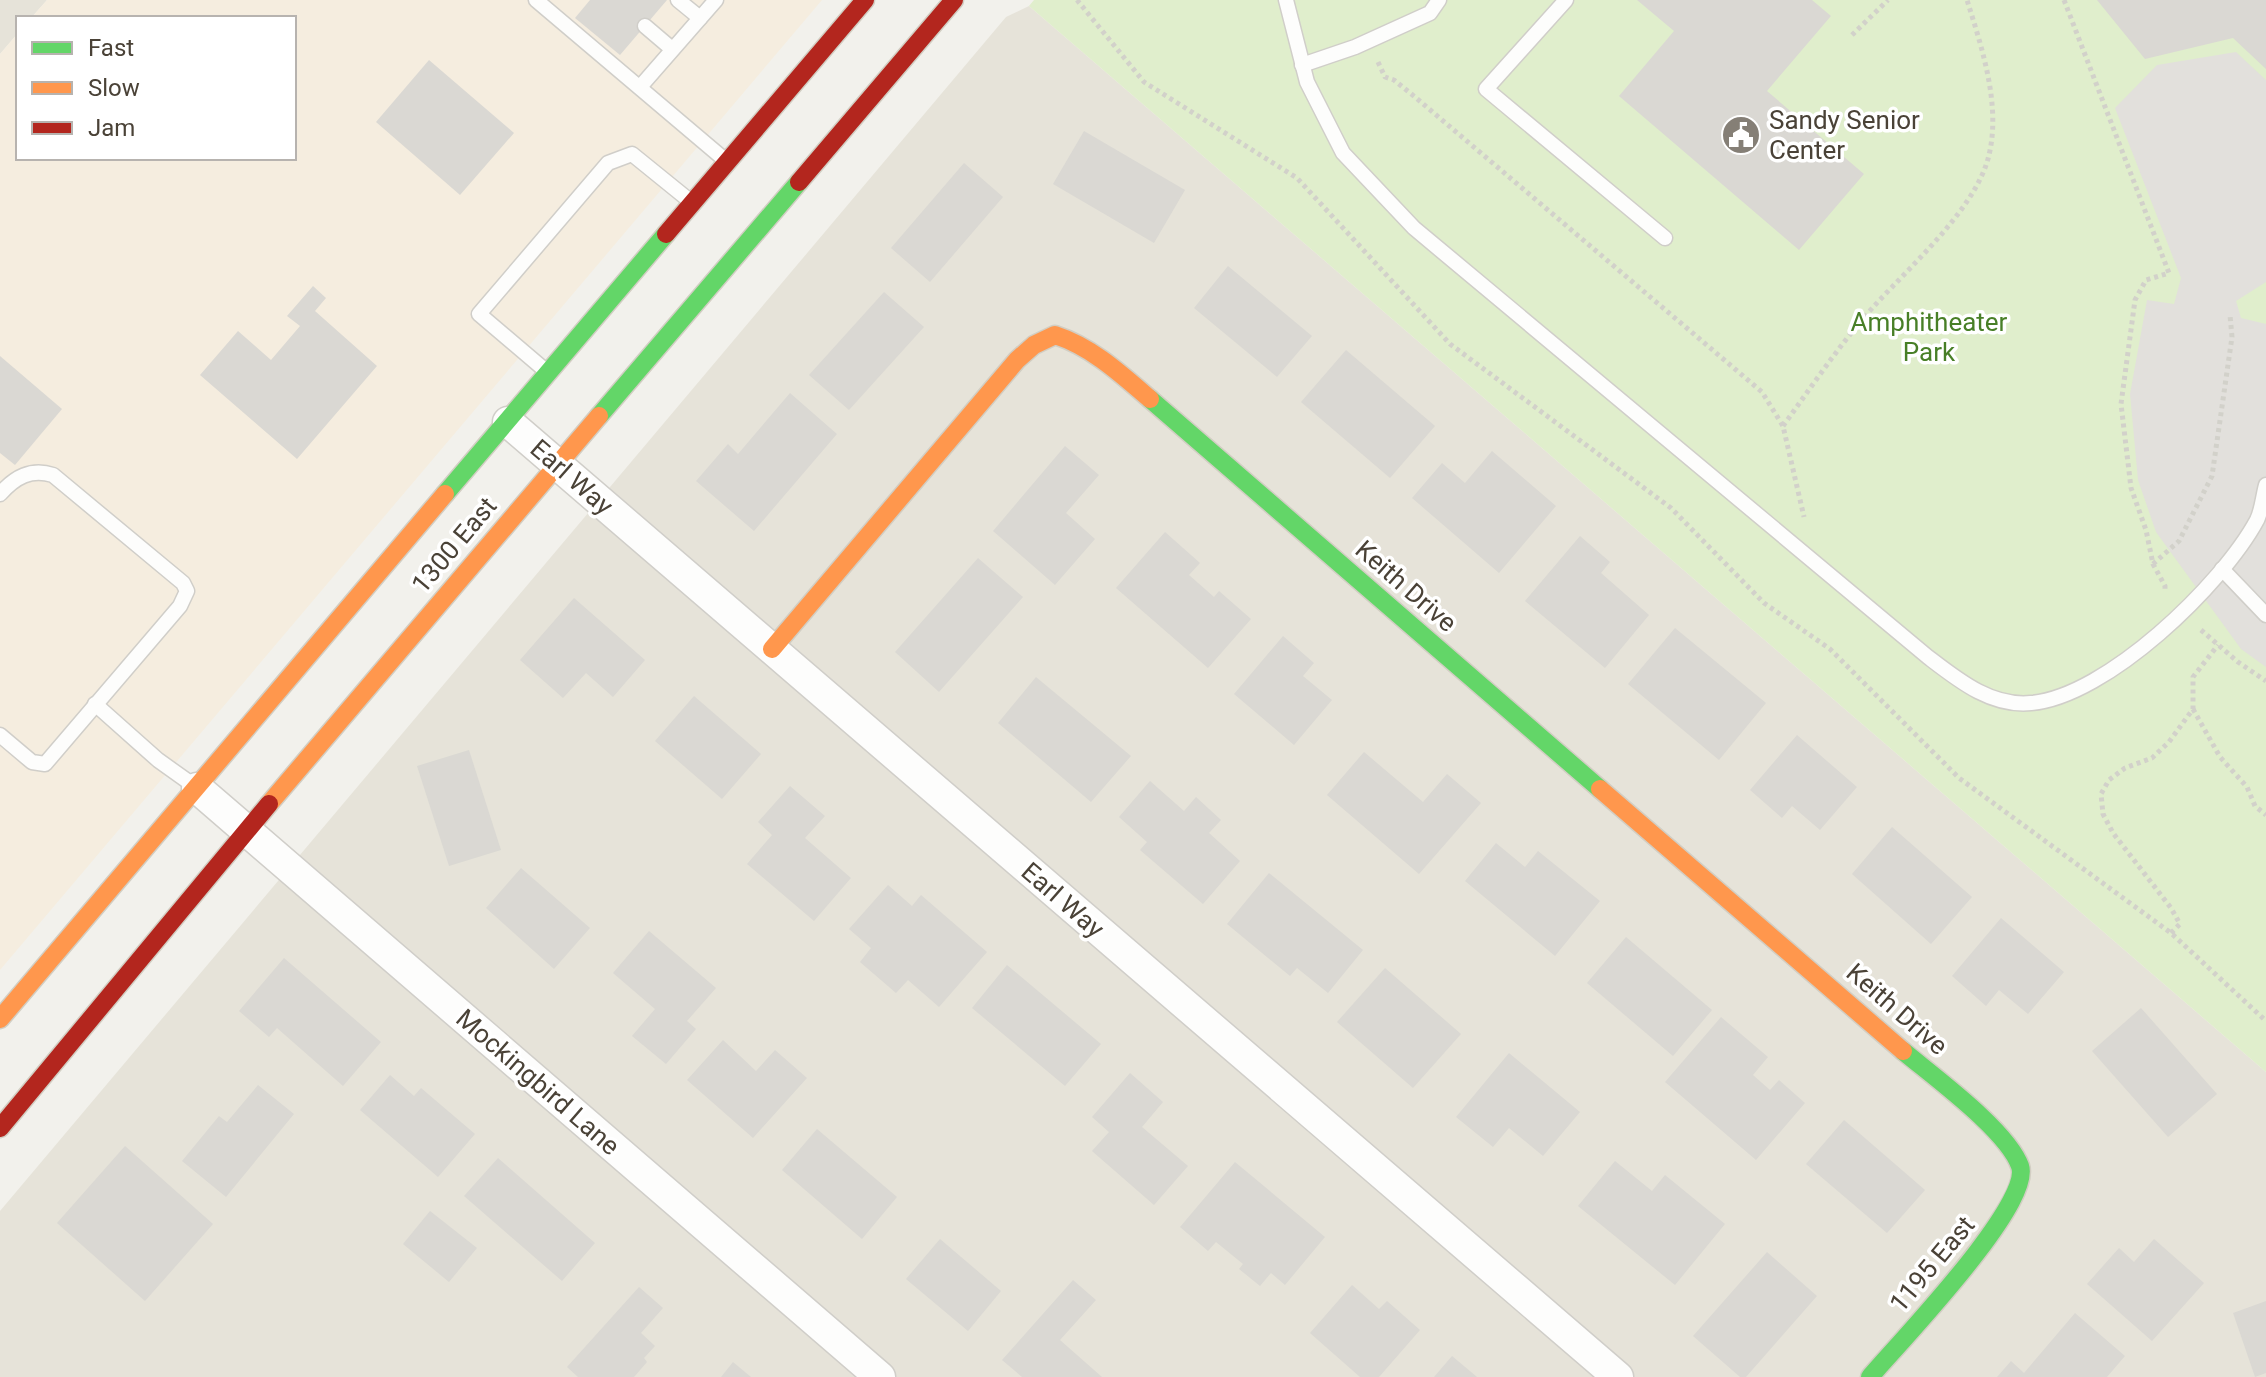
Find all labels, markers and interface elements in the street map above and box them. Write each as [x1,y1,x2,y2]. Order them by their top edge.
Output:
legend [16,16,296,160]
text: Fast [88,34,134,62]
text: Slow [88,74,140,102]
place label: Sandy Senior Center [1769,105,1920,165]
text: Jam [88,114,135,142]
public building icon: Sandy Senior Center [1720,114,1762,156]
park label: Amphitheater Park [1851,307,2008,367]
street label: Earl Way [525,433,619,521]
street label: 1300 East [405,491,503,599]
street label: Keith Drive [1349,534,1463,638]
street label: Earl Way [1016,856,1110,944]
street label: Keith Drive [1840,957,1954,1061]
street label: Mockingbird Lane [450,1003,626,1161]
street label: 1195 East [1883,1210,1981,1318]

